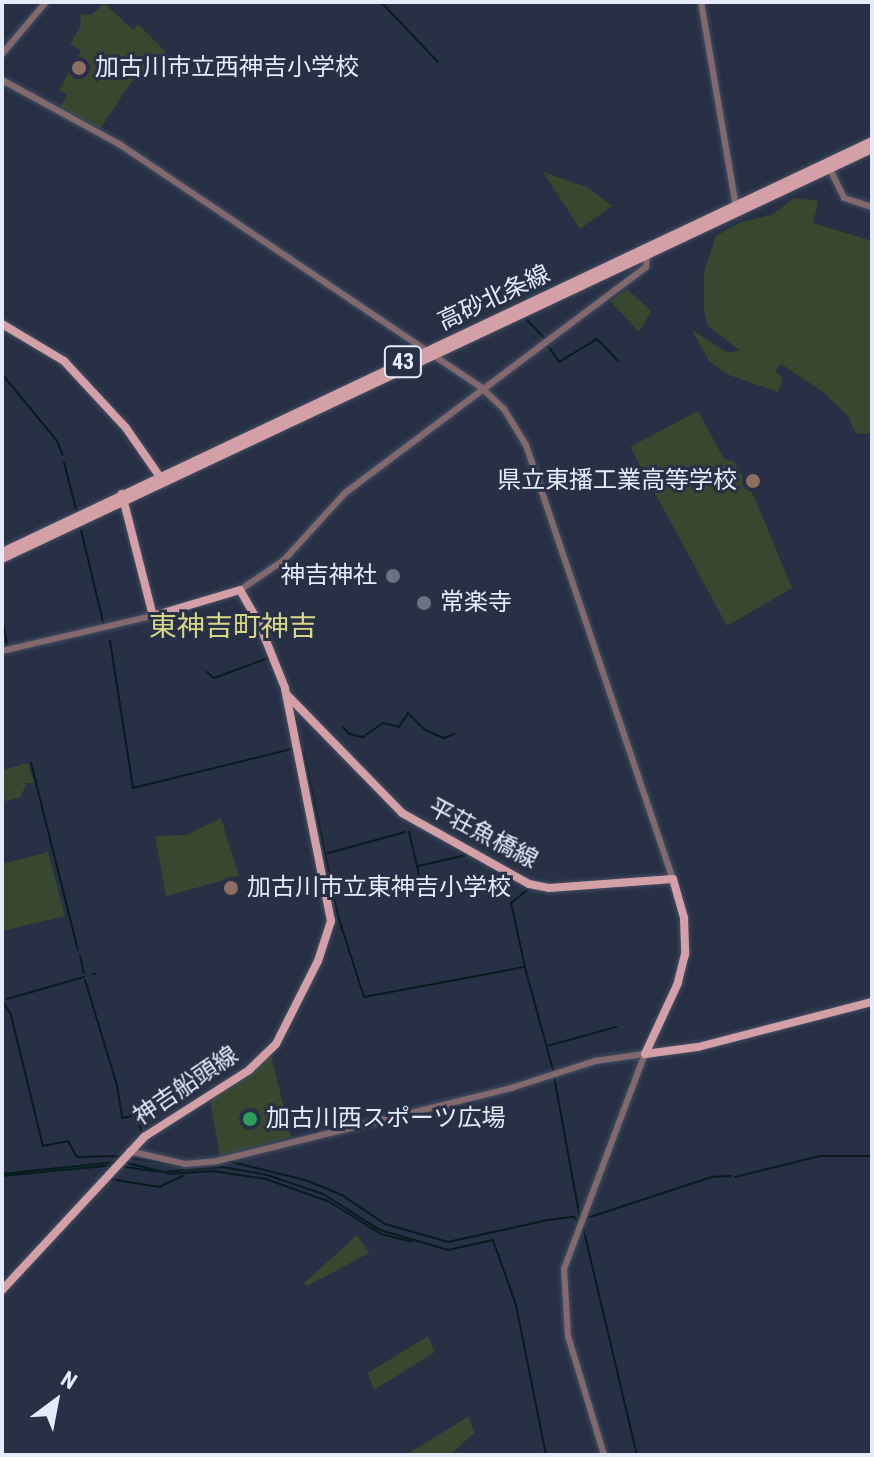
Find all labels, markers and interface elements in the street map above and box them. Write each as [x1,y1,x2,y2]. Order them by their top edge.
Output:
place label: 加古川市立西神吉小学校 [95,54,359,82]
marker: 加古川市立西神吉小学校 [70,59,88,77]
street label: 高砂北条線 [434,260,554,336]
road number: 43 [383,344,423,380]
place label: 県立東播工業高等学校 [497,467,737,495]
marker: 県立東播工業高等学校 [744,472,762,490]
place label: 神吉神社 [281,562,377,590]
marker: 神吉神社 [384,567,402,585]
place label: 常楽寺 [440,589,512,617]
marker: 常楽寺 [415,594,433,612]
district label: 東神吉町神吉 [149,610,317,644]
street label: 平荘魚橋線 [423,793,543,875]
place label: 加古川市立東神吉小学校 [247,874,511,902]
marker: 加古川市立東神吉小学校 [222,879,240,897]
street label: 神吉船頭線 [128,1041,244,1131]
place label: 加古川西スポーツ広場 [266,1105,506,1133]
marker: 加古川西スポーツ広場 [241,1110,259,1128]
north arrow [16,1361,96,1441]
text: N [57,1366,81,1394]

